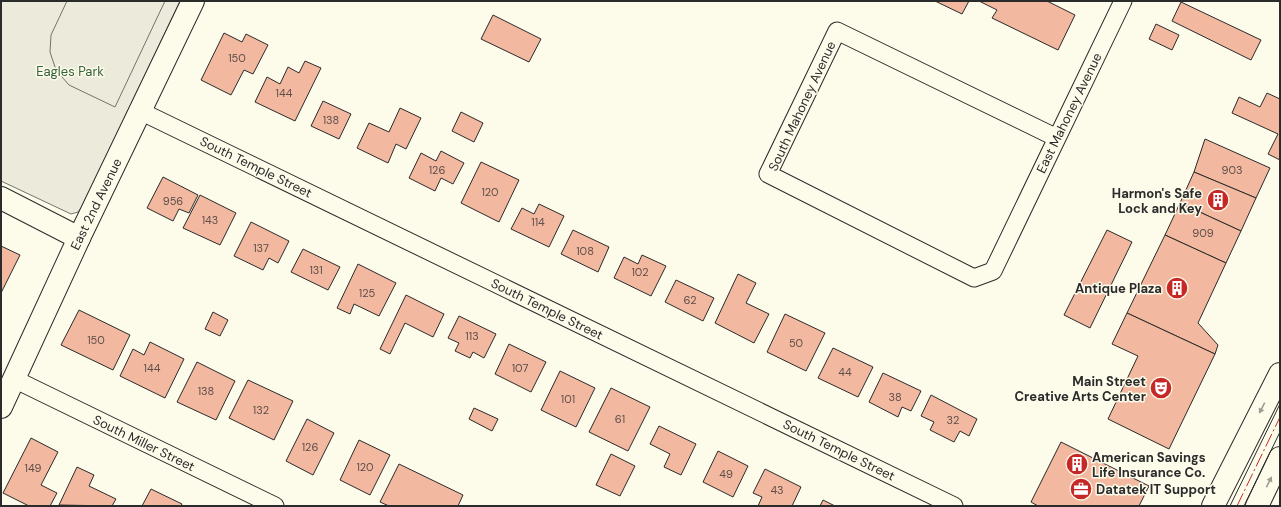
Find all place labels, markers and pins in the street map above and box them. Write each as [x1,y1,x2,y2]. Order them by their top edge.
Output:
place label: Harmon's Safe Lock and Key [1112,185,1202,217]
building icon: Harmon's Safe Lock and Key [1205,187,1231,213]
building icon: Antique Plaza [1164,275,1190,301]
place label: Antique Plaza [1075,280,1162,297]
place label: Main Street Creative Arts Center [1015,373,1147,405]
theatre icon: Main Street Creative Arts Center [1148,375,1174,401]
place label: American Savings Life Insurance Co. [1092,449,1206,481]
building icon: American Savings Life Insurance Co. [1064,451,1090,477]
office icon: Datatek IT Support [1068,476,1094,502]
place label: Datatek IT Support [1096,481,1216,498]

